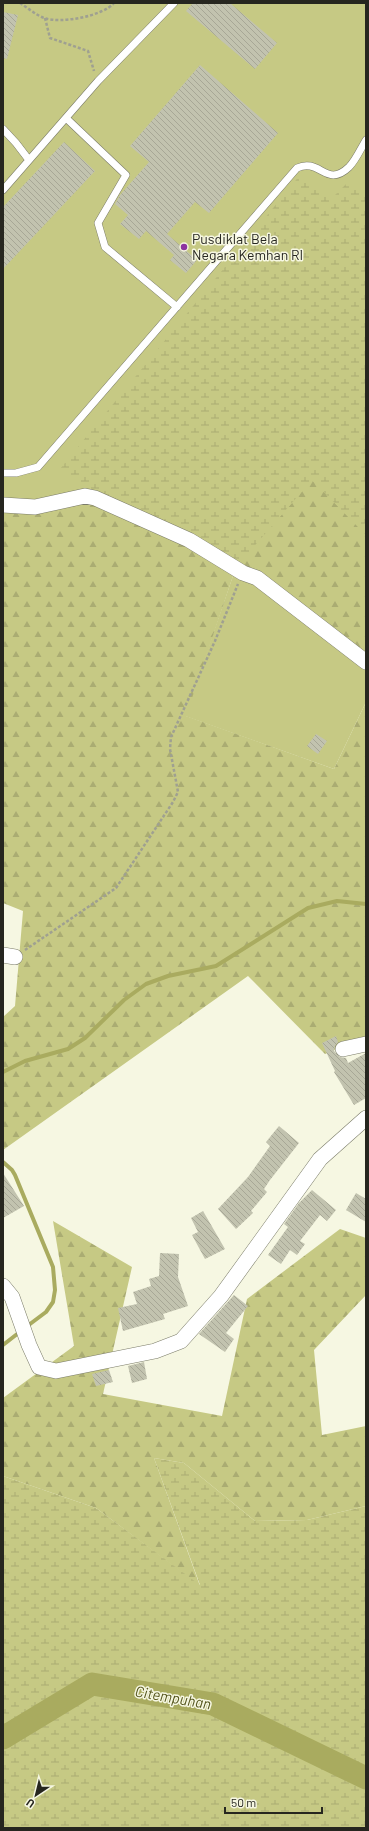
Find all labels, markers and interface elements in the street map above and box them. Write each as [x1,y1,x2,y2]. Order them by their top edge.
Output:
place label: Pusdiklat Bela Negara Kemhan RI [192,230,303,263]
marker: Pusdiklat Bela Negara Kemhan RI [179,242,189,252]
water label: Citempuhan [134,1681,213,1713]
north arrow [16,1775,56,1815]
scale bar [225,1789,322,1815]
text: 50 m [231,1795,256,1809]
text: U [23,1796,37,1811]

